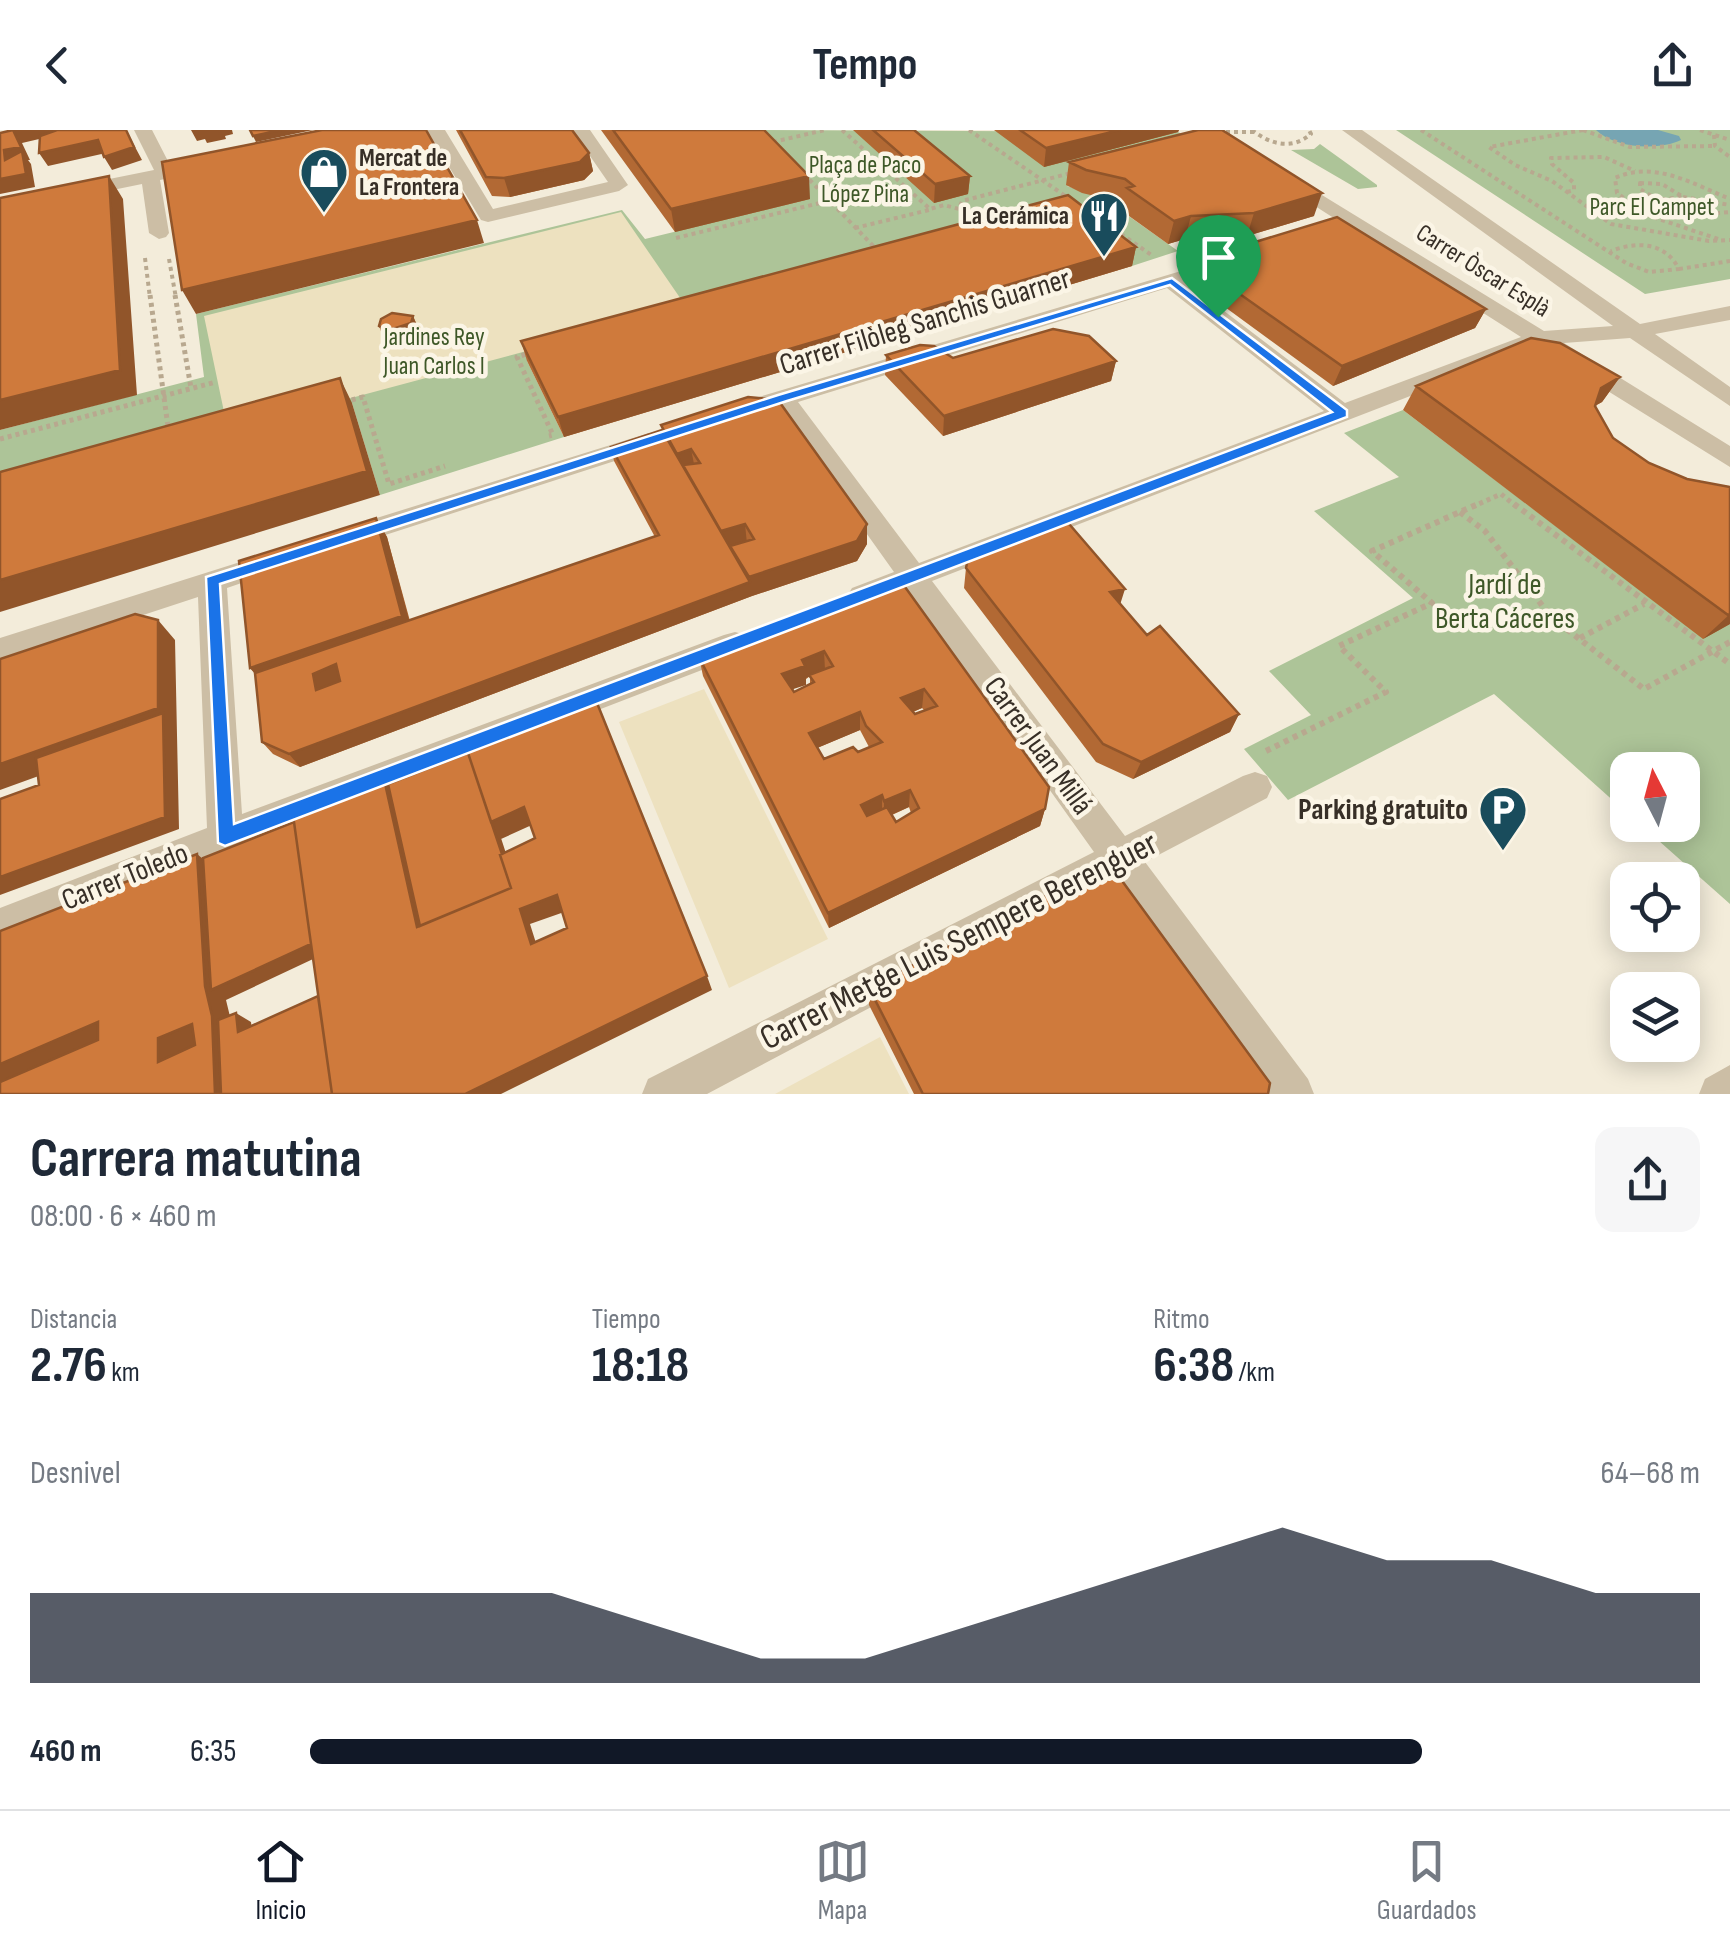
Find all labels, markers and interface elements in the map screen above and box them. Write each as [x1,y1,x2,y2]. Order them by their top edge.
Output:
icon: back [30,38,85,93]
text: Tempo [812,38,918,93]
icon: share [1645,38,1700,93]
place label: Mercat de La Frontera [359,143,459,203]
shop icon: Mercat de La Frontera [298,146,350,214]
park label: Plaça de Paco López Pina [809,150,921,210]
restaurant icon: La Cerámica [1078,190,1130,258]
park label: Parc El Campet [1590,192,1714,223]
place label: La Cerámica [962,201,1069,232]
pin [1176,215,1261,318]
street label: Carrer Òscar Esplà [1410,218,1556,324]
icon: arrive [1191,230,1246,285]
street label: Carrer Filòleg Sanchis Guarner [775,261,1075,383]
park label: Jardines Rey Juan Carlos I [382,322,485,382]
park label: Jardí de Berta Cáceres [1435,567,1575,637]
street label: Carrer Juan Millá [976,670,1100,822]
north arrow [1610,752,1700,842]
map controls [1610,752,1700,1062]
parking icon: Parking gratuito [1477,784,1529,852]
place label: Parking gratuito [1298,792,1468,828]
street label: Carrer Metge Luis Sempere Berenguer [753,822,1165,1060]
street label: Carrer Toledo [57,835,193,919]
button: locate [1610,862,1700,952]
button: layers [1610,972,1700,1062]
text: Carrera matutina [30,1126,362,1193]
button: share [1595,1127,1700,1232]
text: 08:00 · 6 × 460 m [30,1197,217,1236]
text: Distancia [30,1303,117,1336]
text: Tiempo [592,1303,661,1336]
text: Ritmo [1153,1303,1210,1336]
text: 2.76 [30,1336,107,1396]
text: 18:18 [592,1336,689,1396]
text: 6:38 [1153,1336,1234,1396]
text: km [107,1356,140,1389]
text: /km [1234,1356,1275,1389]
text: Desnivel [30,1454,121,1493]
text: 64–68 m [1601,1454,1700,1493]
text: 460 m [30,1732,101,1771]
text: 6:35 [190,1732,236,1771]
tab: Inicio [253,1834,308,1927]
tab: Mapa [815,1834,870,1927]
tab: Guardados [1377,1834,1477,1927]

